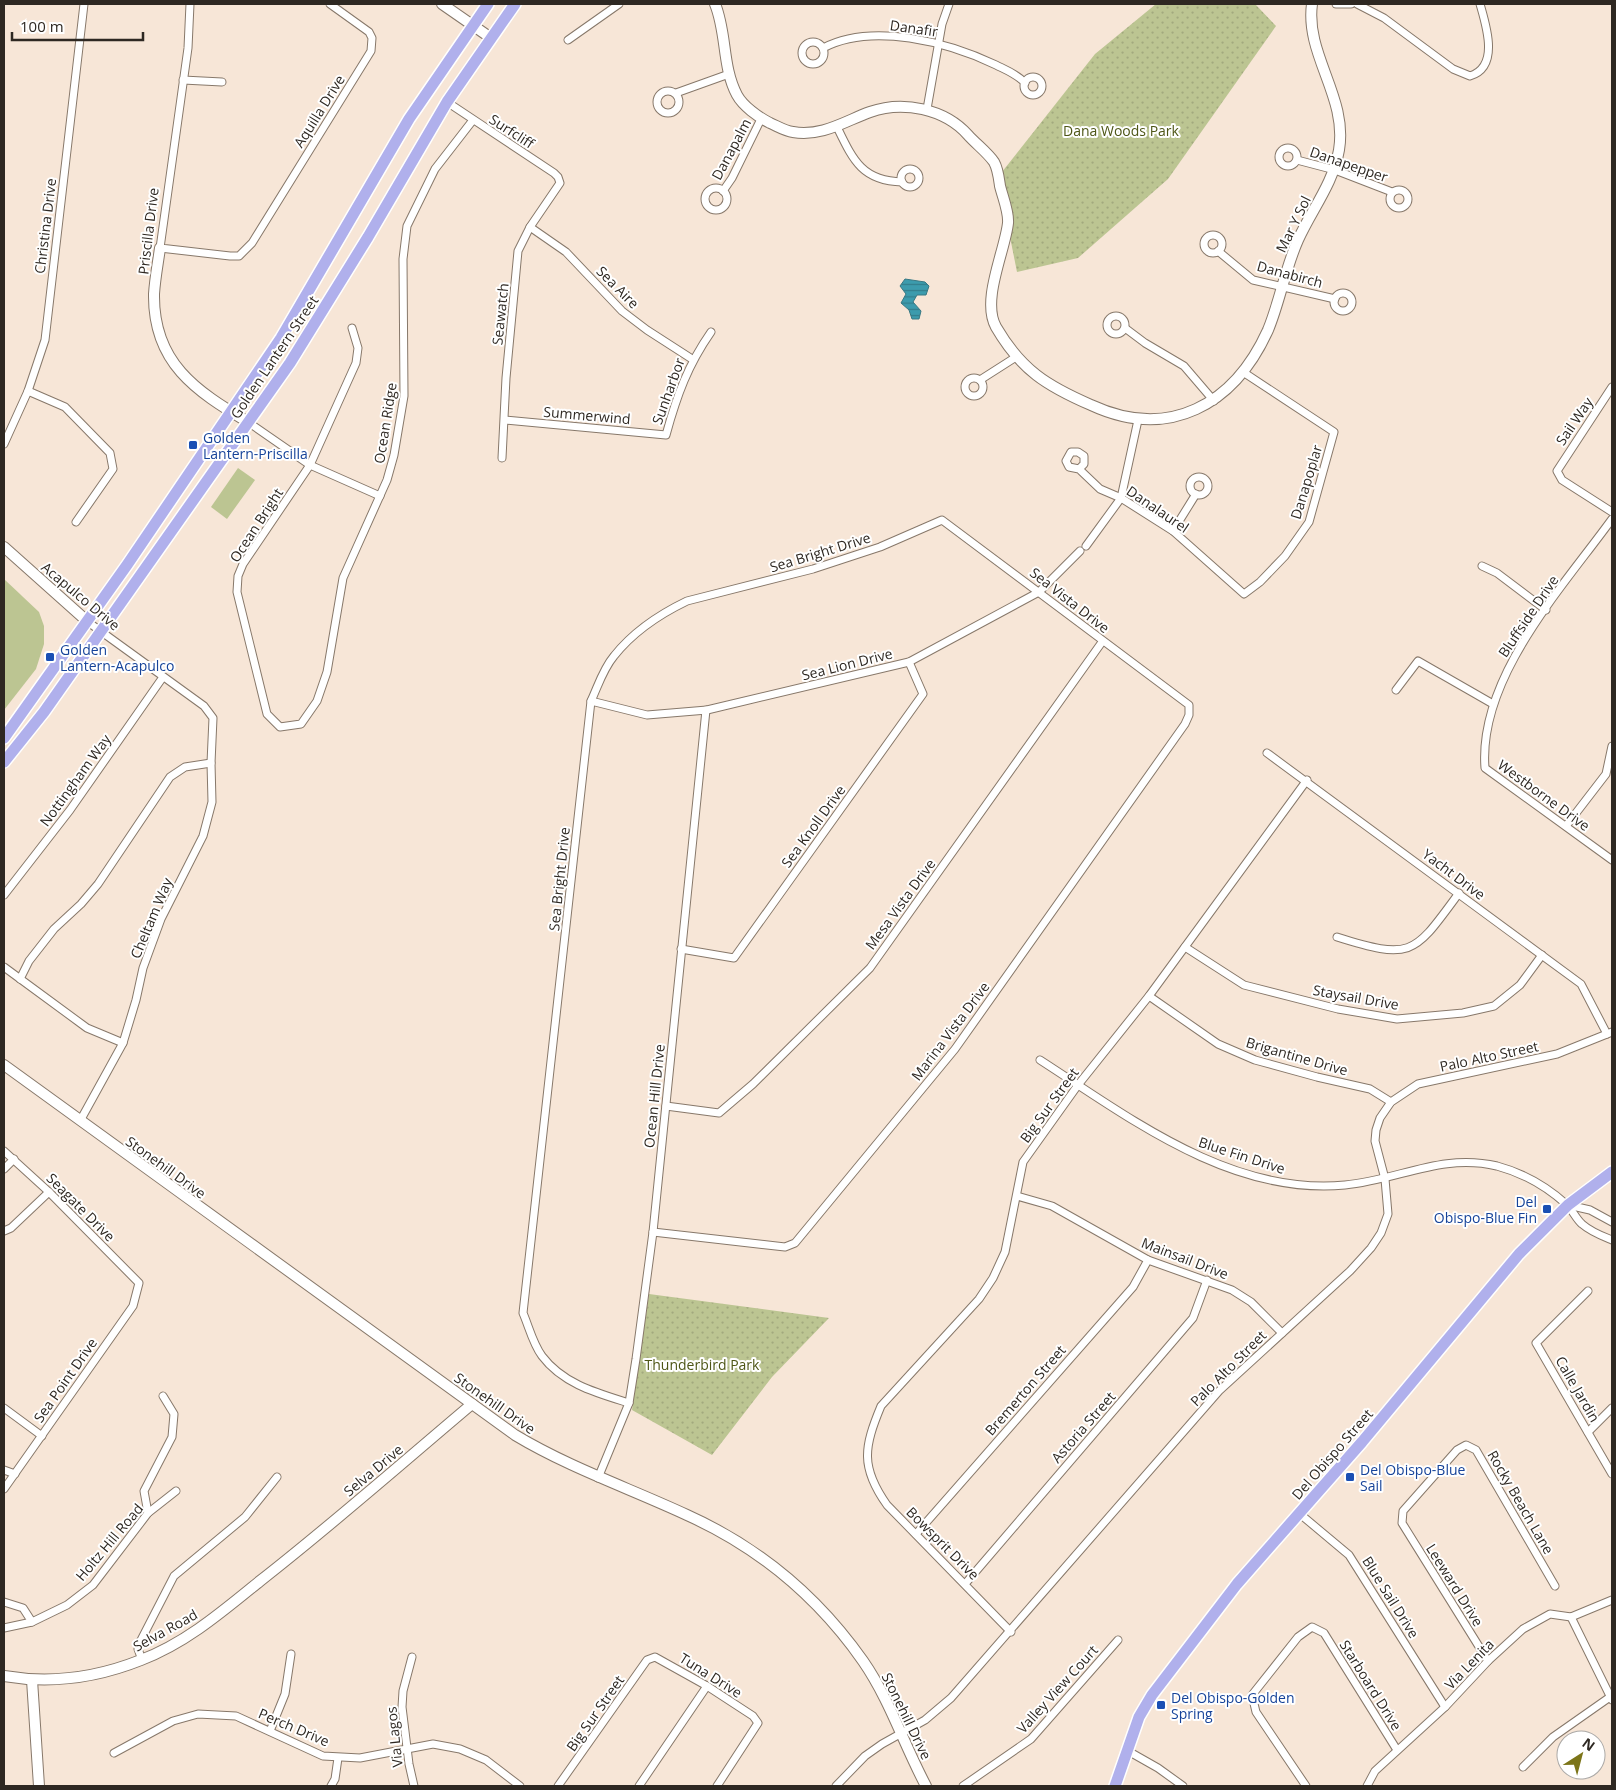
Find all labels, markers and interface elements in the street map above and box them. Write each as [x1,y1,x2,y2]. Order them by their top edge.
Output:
scale bar [12,10,144,42]
street label: Danafir [889,15,939,41]
text: 100 m [20,16,64,36]
street label: Aquilla Drive [289,71,349,151]
street label: Surfcliff [486,109,539,153]
street label: Danapalm [707,115,755,183]
park label: Dana Woods Park [1063,121,1180,140]
street label: Danapepper [1307,142,1391,186]
street label: Christina Drive [30,177,60,275]
street label: Priscilla Drive [133,186,163,276]
street label: Mar Y Sol [1271,192,1315,256]
street label: Danabirch [1255,256,1325,292]
street label: Sea Aire [593,262,644,313]
street label: Seawatch [487,282,513,346]
street label: Golden Lantern Street [226,292,322,422]
street label: Sunharbor [647,355,689,427]
street label: Ocean Ridge [369,381,401,465]
street label: Sail Way [1551,393,1597,449]
street label: Summerwind [543,402,631,428]
place label: Golden Lantern-Priscilla [203,428,308,463]
marker: Golden Lantern-Priscilla [187,439,199,451]
street label: Danapoplar [1286,442,1326,522]
street label: Danalaurel [1123,481,1193,537]
street label: Ocean Bright [225,484,287,566]
street label: Sea Bright Drive [767,528,873,576]
street label: Acapulco Drive [38,558,124,635]
street label: Sea Vista Drive [1026,563,1114,637]
street label: Bluffside Drive [1494,571,1563,661]
place label: Golden Lantern-Acapulco [60,640,175,675]
street label: Sea Lion Drive [800,644,894,684]
marker: Golden Lantern-Acapulco [44,651,56,663]
street label: Nottingham Way [35,729,115,830]
street label: Westborne Drive [1494,755,1594,835]
street label: Sea Knoll Drive [777,781,849,871]
street label: Sea Bright Drive [544,826,574,932]
street label: Yacht Drive [1419,844,1489,904]
street label: Mesa Vista Drive [861,855,939,953]
street label: Cheltam Way [125,874,177,961]
street label: Marina Vista Drive [907,978,993,1084]
street label: Staysail Drive [1312,980,1401,1014]
street label: Brigantine Drive [1244,1032,1350,1080]
street label: Palo Alto Street [1438,1036,1540,1076]
street label: Ocean Hill Drive [639,1043,669,1149]
street label: Big Sur Street [1015,1064,1083,1146]
street label: Stonehill Drive [122,1132,210,1203]
street label: Blue Fin Drive [1196,1132,1288,1178]
street label: Seagate Drive [43,1169,119,1245]
place label: Del Obispo-Blue Fin [1434,1192,1537,1227]
marker: Del Obispo-Blue Fin [1541,1203,1553,1215]
street label: Mainsail Drive [1139,1233,1231,1283]
street label: Palo Alto Street [1186,1326,1270,1410]
street label: Sea Point Drive [29,1334,101,1426]
street label: Bremerton Street [980,1341,1070,1439]
street label: Calle Jardin [1551,1353,1605,1425]
park label: Thunderbird Park [645,1355,760,1374]
street label: Stonehill Drive [451,1368,539,1438]
street label: Astoria Street [1047,1387,1119,1467]
street label: Del Obispo Street [1287,1405,1377,1503]
street label: Selva Drive [339,1440,407,1500]
street label: Rocky Beach Lane [1484,1447,1559,1557]
place label: Del Obispo-Blue Sail [1360,1460,1466,1495]
marker: Del Obispo-Blue Sail [1344,1471,1356,1483]
street label: Holtz Hill Road [71,1499,147,1585]
street label: Bowsprit Drive [902,1502,984,1584]
street label: Leeward Drive [1422,1540,1488,1630]
street label: Blue Sail Drive [1358,1552,1424,1642]
street label: Selva Road [129,1605,201,1655]
street label: Via Lenita [1440,1635,1498,1693]
street label: Starboard Drive [1336,1636,1406,1734]
street label: Valley View Court [1012,1641,1102,1737]
street label: Tuna Drive [676,1648,746,1702]
street label: Stonehill Drive [878,1669,936,1763]
street label: Big Sur Street [562,1671,628,1755]
place label: Del Obispo-Golden Spring [1171,1688,1295,1723]
marker: Del Obispo-Golden Spring [1155,1699,1167,1711]
street label: Perch Drive [256,1704,332,1750]
street label: Via Lagos [381,1705,407,1768]
north arrow [1556,1730,1606,1780]
text: N [1579,1733,1599,1755]

